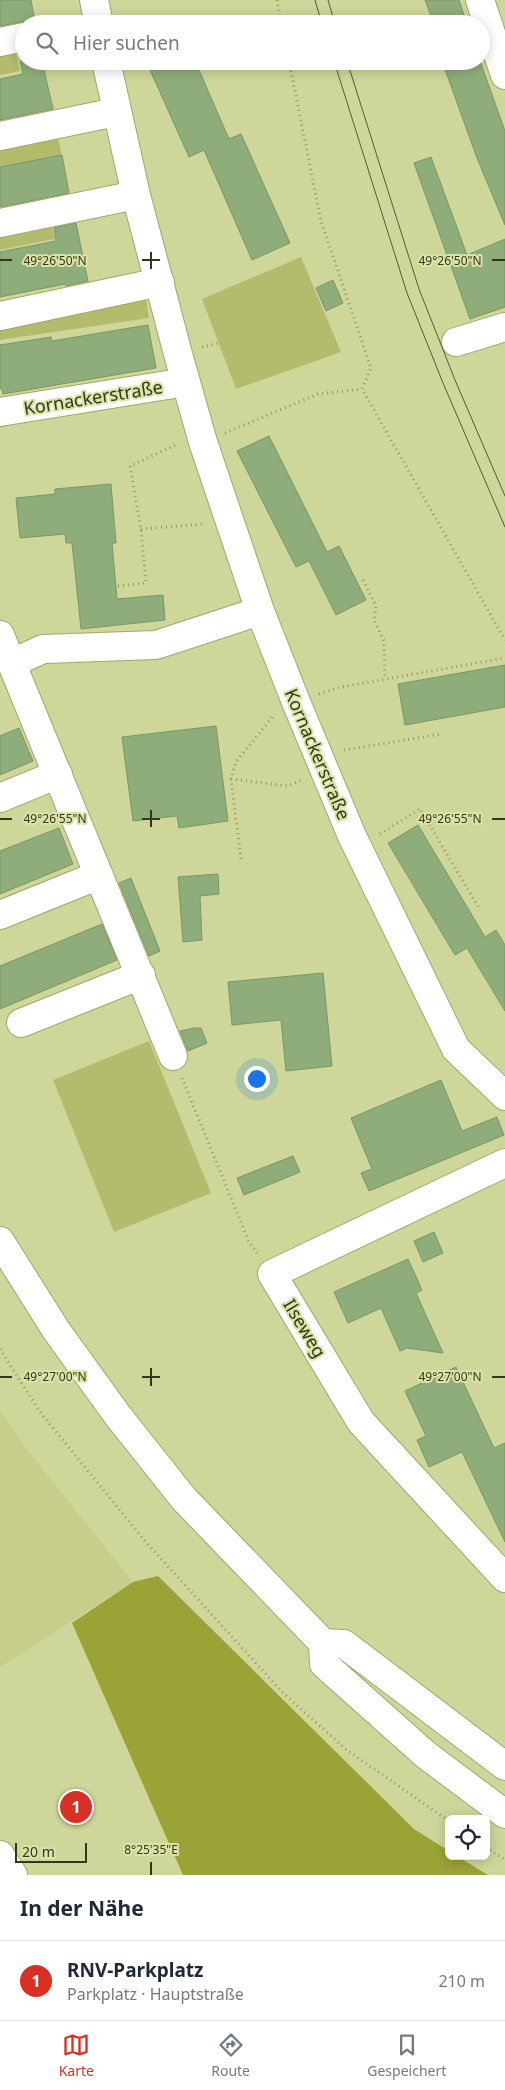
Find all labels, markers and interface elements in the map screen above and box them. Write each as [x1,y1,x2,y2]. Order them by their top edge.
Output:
search box [15,15,490,70]
icon: search [33,29,61,57]
text: Hier suchen [73,30,180,56]
text: 49°26'50"N [23,252,87,269]
text: 49°26'50"N [418,252,482,269]
street label: Kornackerstraße [22,374,164,420]
street label: Kornackerstraße [280,685,356,823]
text: 49°26'55"N [23,810,87,827]
text: 49°26'55"N [418,810,482,827]
your location [244,1066,270,1092]
street label: Ilseweg [278,1294,332,1362]
text: 49°27'00"N [23,1368,87,1385]
text: 49°27'00"N [418,1368,482,1385]
pin: 1 [60,1788,92,1826]
map controls [445,1815,490,1860]
button: locate [445,1815,490,1860]
scale bar [15,1840,88,1863]
text: 8°25'35"E [124,1841,178,1858]
text: 20 m [22,1842,55,1861]
text: In der Nähe [20,1894,144,1922]
text: RNV-Parkplatz [67,1957,203,1983]
text: 1 [31,1970,41,1992]
text: 210 m [438,1970,485,1992]
text: Parkplatz · Hauptstraße [67,1983,244,2005]
tab: Karte [59,2031,94,2080]
tab: Route [211,2031,250,2080]
tab: Gespeichert [367,2031,446,2080]

